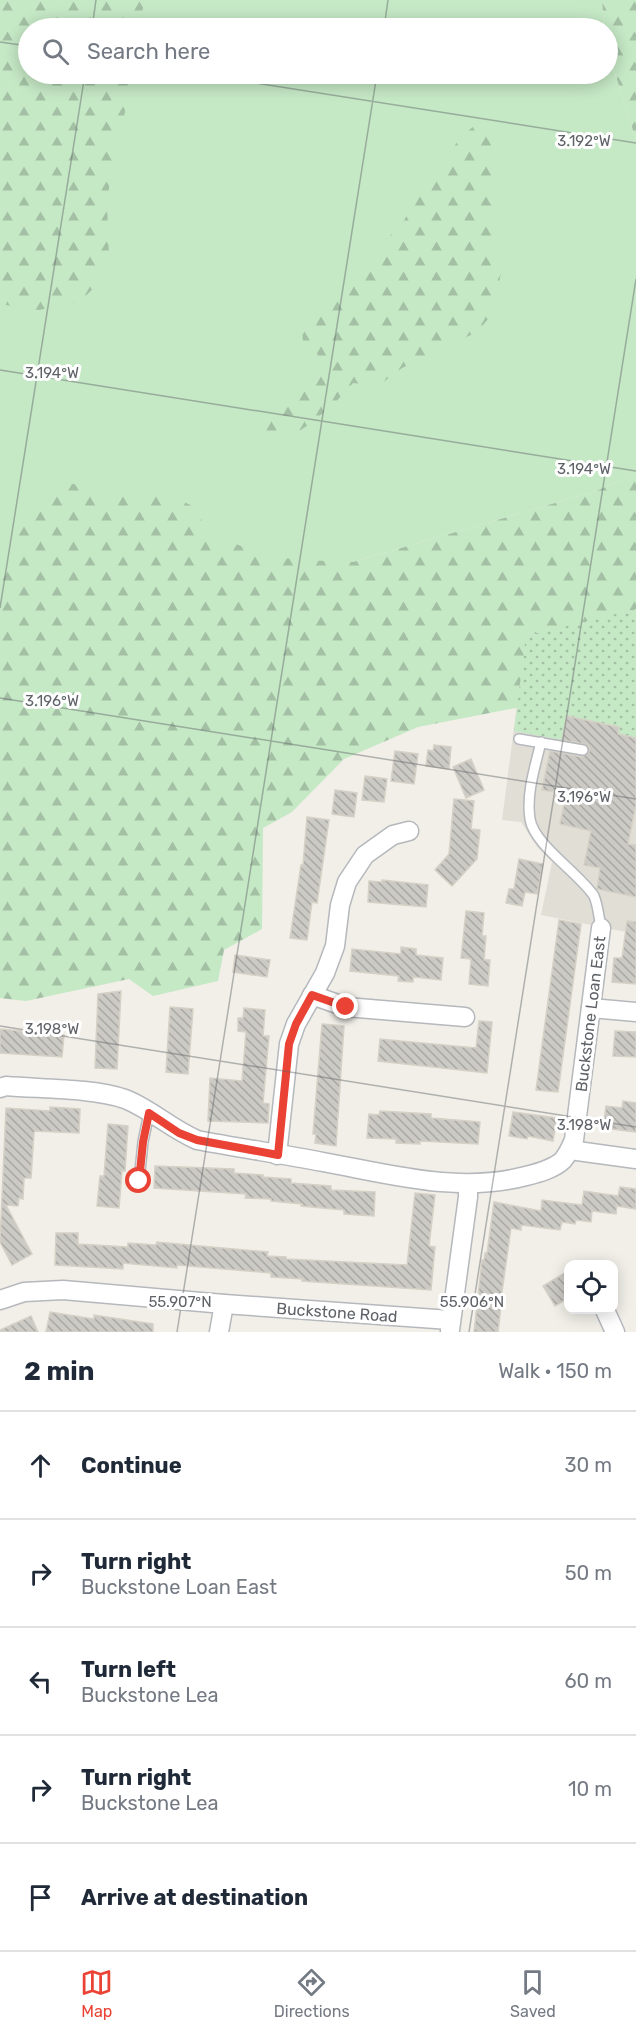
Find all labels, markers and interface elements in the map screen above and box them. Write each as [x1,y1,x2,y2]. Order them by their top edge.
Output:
search box [18,18,618,84]
icon: search [39,35,72,68]
text: Search here [87,38,210,65]
text: 3.192°W [557,132,611,150]
text: 3.194°W [25,364,79,382]
text: 3.194°W [557,460,611,478]
text: 3.196°W [25,692,79,710]
text: 3.196°W [557,788,611,806]
street label: Buckstone Loan East [572,935,609,1093]
route end [332,993,358,1019]
text: 3.198°W [25,1020,79,1038]
text: 3.198°W [557,1116,611,1134]
route start [125,1167,151,1193]
map controls [564,1260,618,1314]
button: locate [564,1260,618,1314]
text: 55.907°N [148,1293,212,1311]
text: 55.906°N [440,1293,504,1311]
street label: Buckstone Road [276,1299,398,1326]
text: 2 min [24,1356,94,1387]
text: Walk · 150 m [498,1359,612,1383]
icon: ahead [24,1449,57,1482]
text: Continue [81,1452,182,1479]
text: 30 m [565,1453,612,1477]
text: Turn right [81,1548,191,1575]
icon: right [24,1557,57,1590]
text: 50 m [565,1561,612,1585]
text: Buckstone Loan East [81,1575,277,1599]
text: Turn left [81,1656,176,1683]
icon: left [24,1665,57,1698]
text: 60 m [565,1669,612,1693]
text: Buckstone Lea [81,1683,219,1707]
text: Turn right [81,1764,191,1791]
icon: right [24,1773,57,1806]
text: 10 m [568,1777,612,1801]
text: Buckstone Lea [81,1791,219,1815]
icon: arrive [24,1881,57,1914]
text: Arrive at destination [81,1884,308,1911]
tab: Map [80,1966,113,2021]
tab: Directions [274,1966,350,2021]
tab: Saved [510,1966,556,2021]

